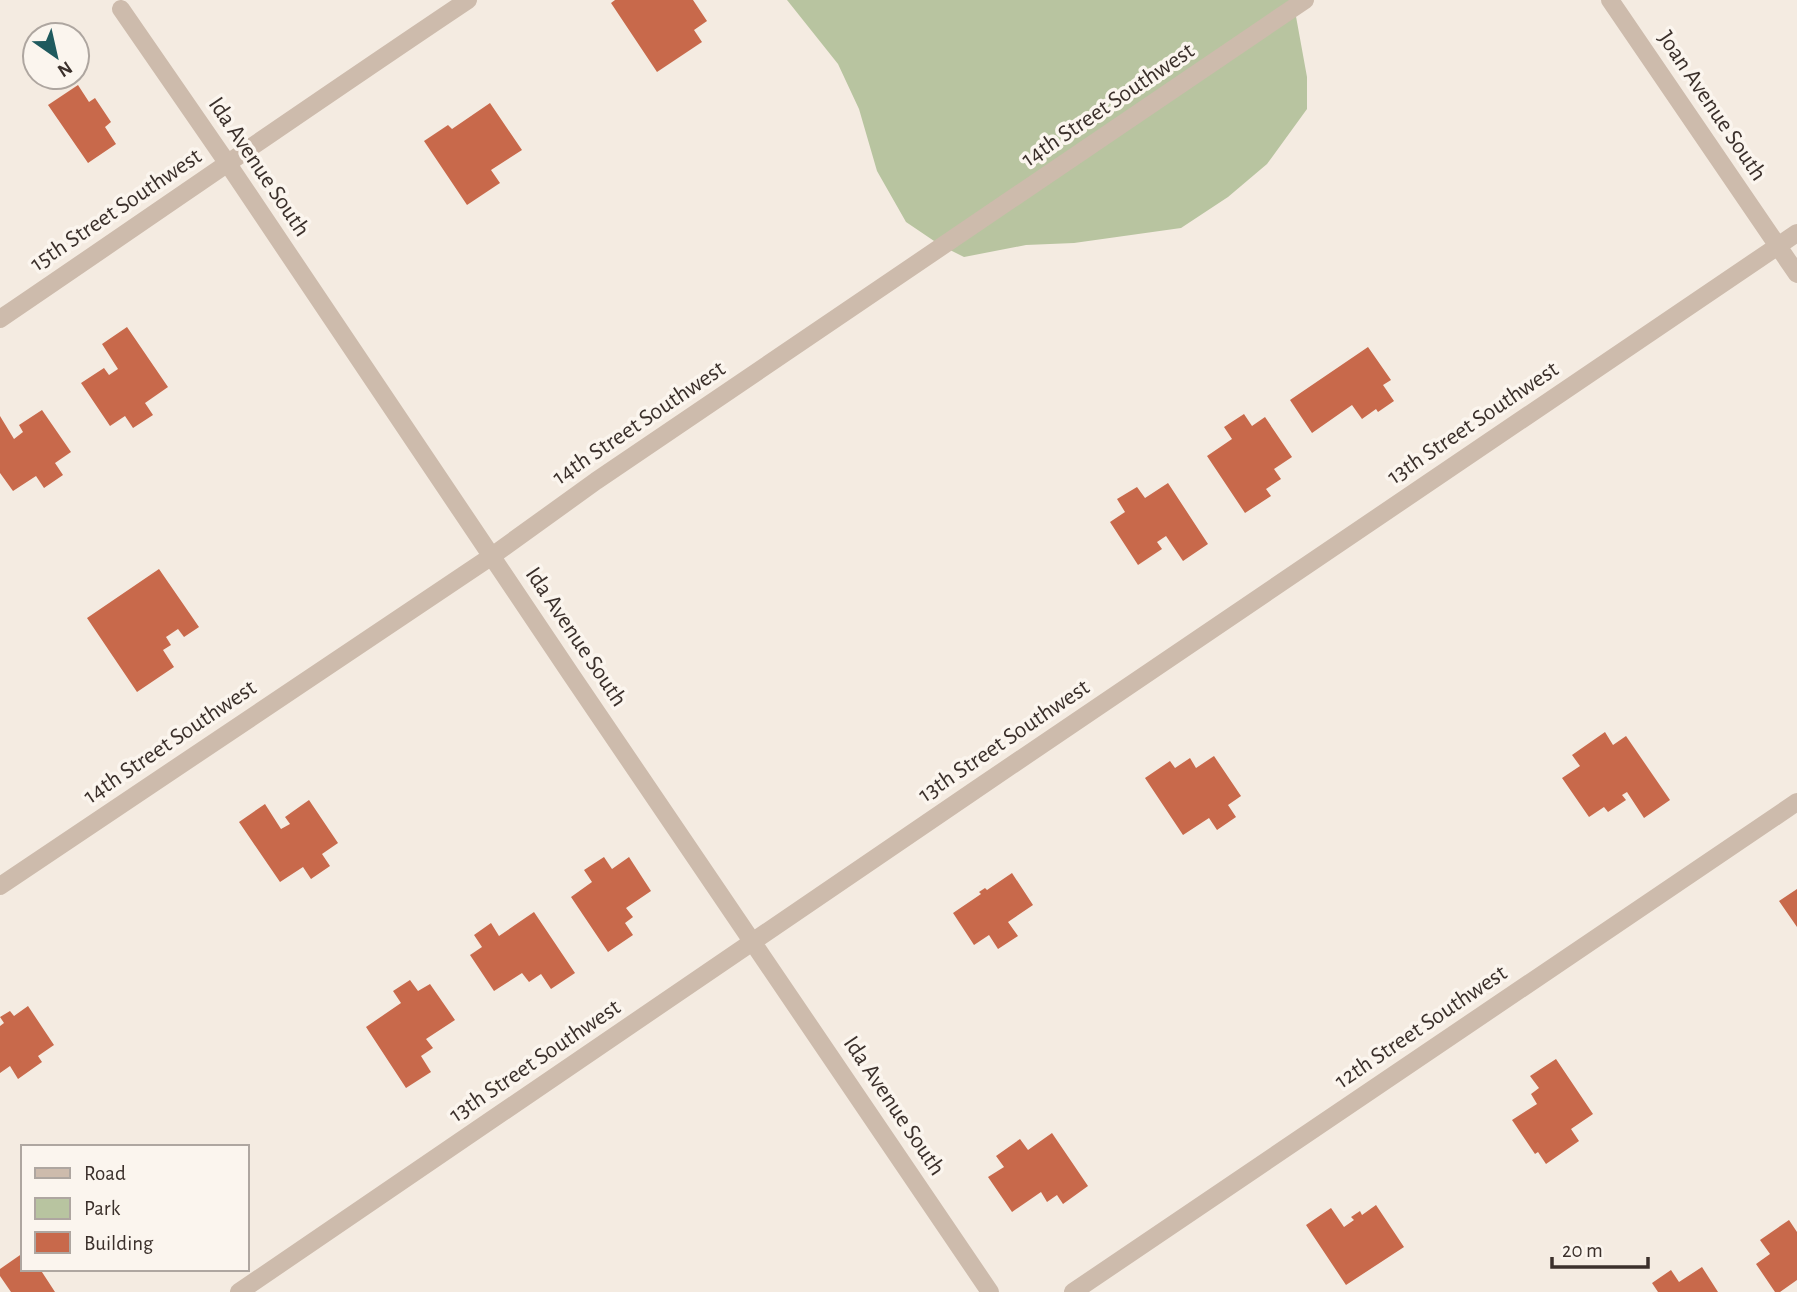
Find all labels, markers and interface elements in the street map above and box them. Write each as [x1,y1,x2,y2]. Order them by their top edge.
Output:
north arrow [21,21,91,91]
street label: Joan Avenue South [1653,27,1771,185]
street label: 14th Street Southwest [1017,38,1199,172]
text: N [54,57,75,80]
street label: Ida Avenue South [204,93,314,241]
street label: 15th Street Southwest [26,144,206,276]
street label: 14th Street Southwest [548,356,730,490]
street label: 13th Street Southwest [1383,357,1563,489]
street label: Ida Avenue South [521,563,631,711]
street label: 14th Street Southwest [79,675,261,809]
street label: 13th Street Southwest [914,675,1094,807]
street label: 12th Street Southwest [1331,960,1512,1093]
street label: 13th Street Southwest [445,995,625,1127]
street label: Ida Avenue South [839,1032,949,1180]
legend [21,1145,248,1271]
text: Road [84,1163,126,1184]
text: Park [84,1198,121,1219]
scale bar [1552,1226,1648,1270]
text: Building [84,1233,154,1254]
text: 20 m [1562,1240,1603,1261]

